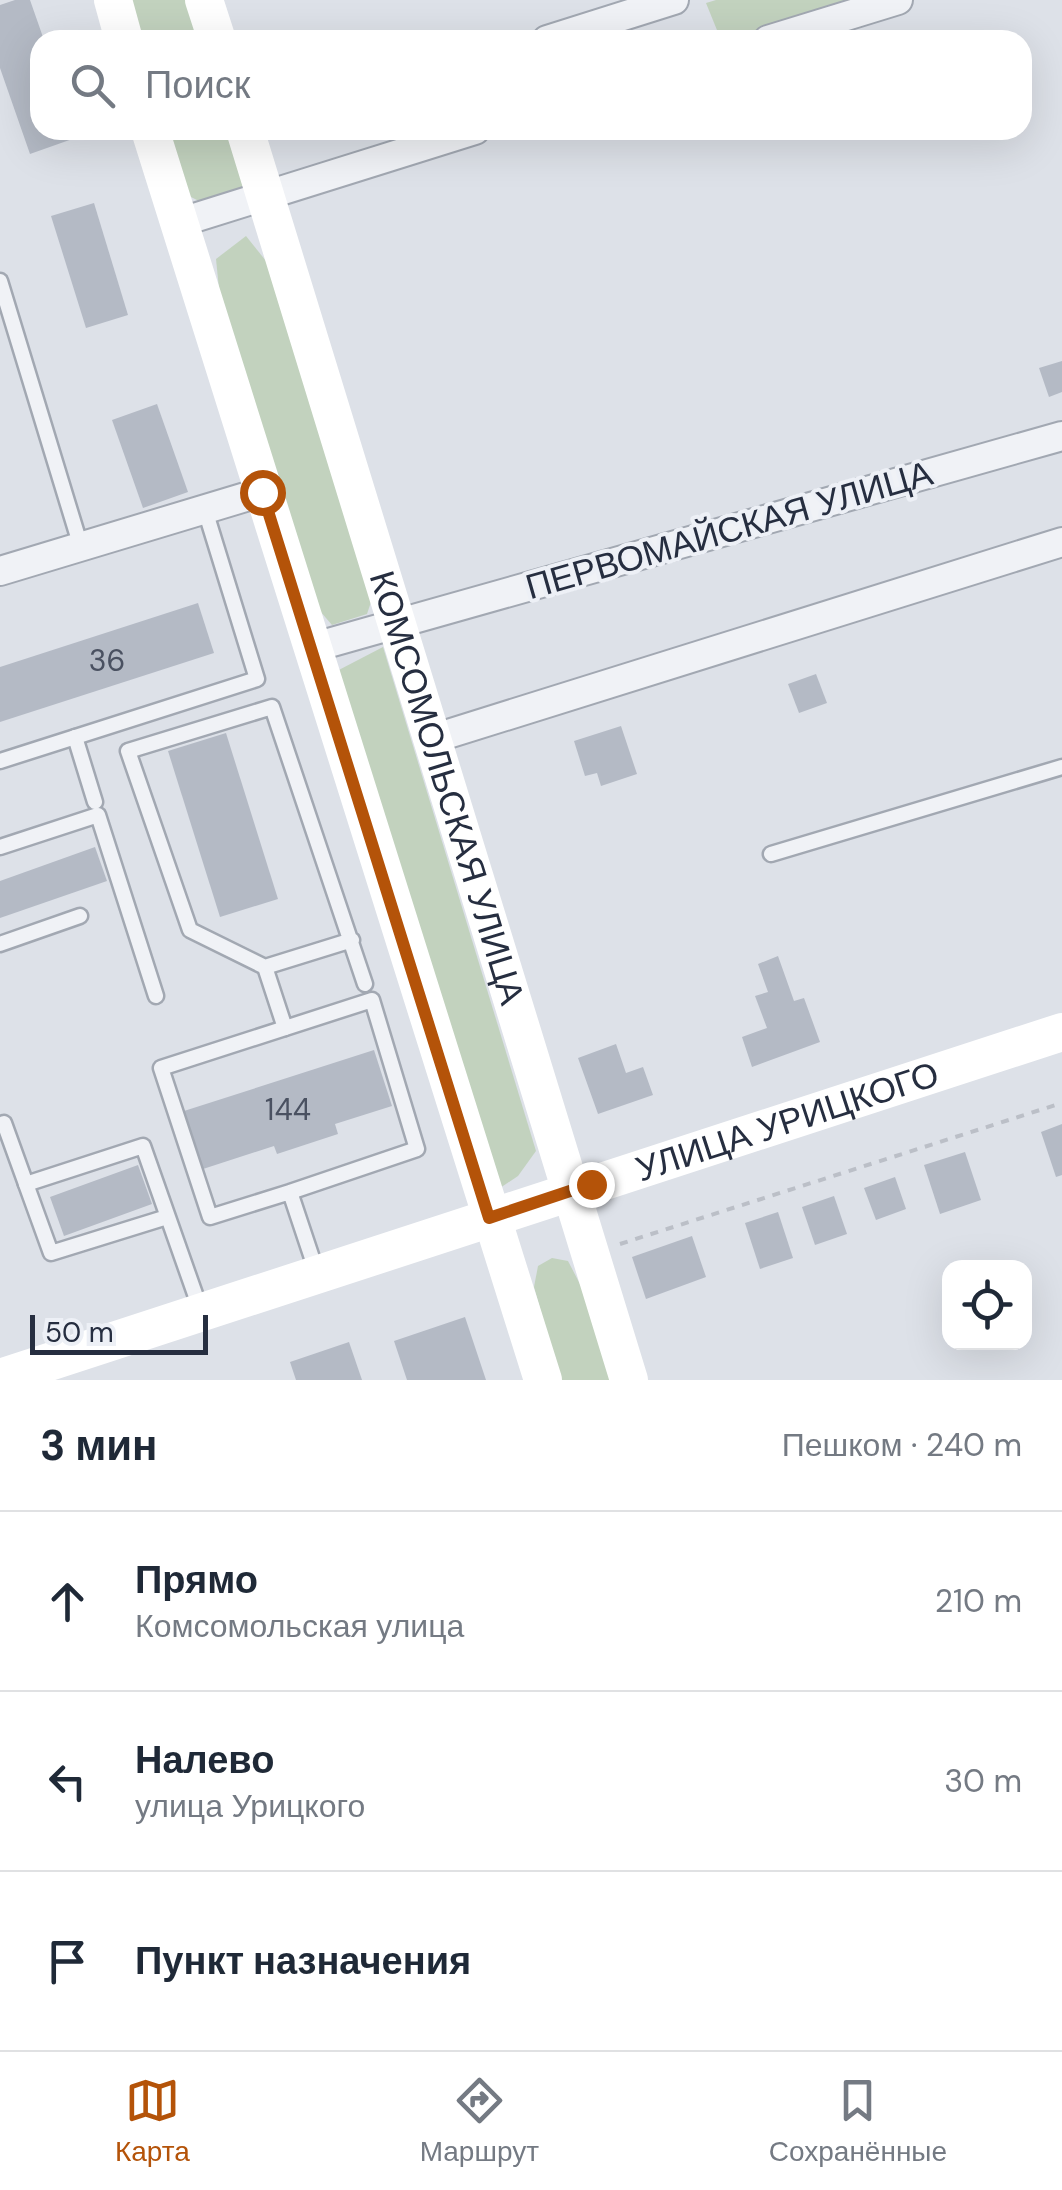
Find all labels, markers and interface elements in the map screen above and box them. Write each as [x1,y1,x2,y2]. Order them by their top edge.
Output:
search box [30,30,1032,140]
icon: search [65,58,120,113]
text: Поиск [145,60,250,110]
street label: ПЕРВОМАЙСКАЯ УЛИЦА [520,450,938,610]
route start [240,470,286,516]
street label: КОМСОМОЛЬСКАЯ УЛИЦА [359,565,535,1011]
house number: 36 [89,641,125,680]
street label: УЛИЦА УРИЦКОГО [630,1051,945,1192]
house number: 144 [265,1090,311,1129]
route end [569,1162,615,1208]
map controls [942,1260,1032,1350]
button: locate [942,1260,1032,1350]
scale bar [30,1310,208,1354]
text: 50 m [45,1314,114,1351]
text: 3 мин [40,1418,157,1473]
text: Пешком · 240 m [782,1424,1022,1466]
text: Прямо [135,1555,258,1605]
icon: ahead [40,1574,95,1629]
text: 210 m [935,1580,1022,1622]
text: Комсомольская улица [135,1605,464,1647]
text: Налево [135,1735,274,1785]
icon: left [40,1754,95,1809]
text: 30 m [944,1760,1022,1802]
text: улица Урицкого [135,1785,365,1827]
icon: arrive [40,1934,95,1989]
text: Пункт назначения [135,1936,471,1986]
tab: Карта [115,2073,190,2170]
tab: Маршрут [420,2073,539,2170]
tab: Сохранённые [769,2073,947,2170]

